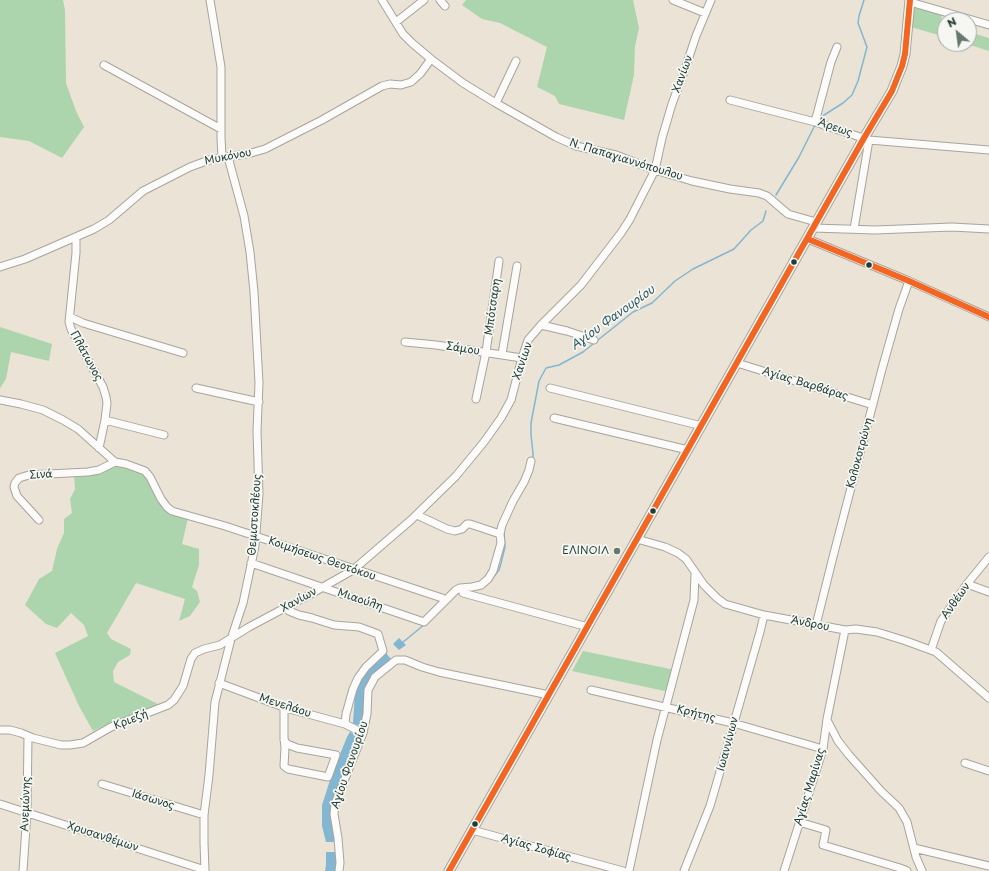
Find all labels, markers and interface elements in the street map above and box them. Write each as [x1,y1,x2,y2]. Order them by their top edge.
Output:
north arrow [937,12,977,52]
text: N [943,12,959,31]
street label: Χανίων [670,53,696,95]
street label: Άρεως [816,116,854,140]
street label: Ν. Παπαγιαννόπουλου [568,136,684,184]
street label: Μυκόνου [203,146,253,168]
unlabelled marker [789,257,799,267]
unlabelled marker [864,260,874,270]
street label: Μπότσαρη [482,278,504,336]
water label: Αγίου Φανουρίου [568,283,658,353]
street label: Πλάτωνος [67,329,105,383]
street label: Σάμου [445,340,481,358]
street label: Χανίων [510,340,536,382]
street label: Αγίας Βαρβάρας [760,365,850,403]
street label: Κολοκοτρώνη [844,416,876,490]
street label: Σινά [29,468,53,482]
street label: Θεμιστοκλέους [246,474,264,556]
unlabelled marker [648,506,658,516]
street label: Κοιμήσεως Θεοτόκου [267,534,377,584]
place label: ΕΛΙΝΟΙΛ [562,544,609,558]
marker: ΕΛΙΝΟΙΛ [612,546,622,556]
street label: Ανθέων [939,580,973,622]
street label: Χανίων [279,585,319,615]
street label: Μιαούλη [336,586,384,614]
street label: Άνδρου [790,614,830,634]
street label: Μενελάου [257,691,313,721]
street label: Κρήτης [675,703,717,725]
street label: Κριεζή [112,707,150,733]
street label: Ιωαννίνων [714,715,742,773]
street label: Αγίου Φανουρίου [329,719,371,811]
street label: Αγίας Μαρίνας [792,747,828,827]
street label: Ανεμώνης [18,776,34,832]
street label: Ιάσωνος [130,787,176,813]
street label: Χρυσανθέμων [66,819,140,855]
unlabelled marker [470,819,480,829]
street label: Αγίας Σοφίας [500,832,572,864]

